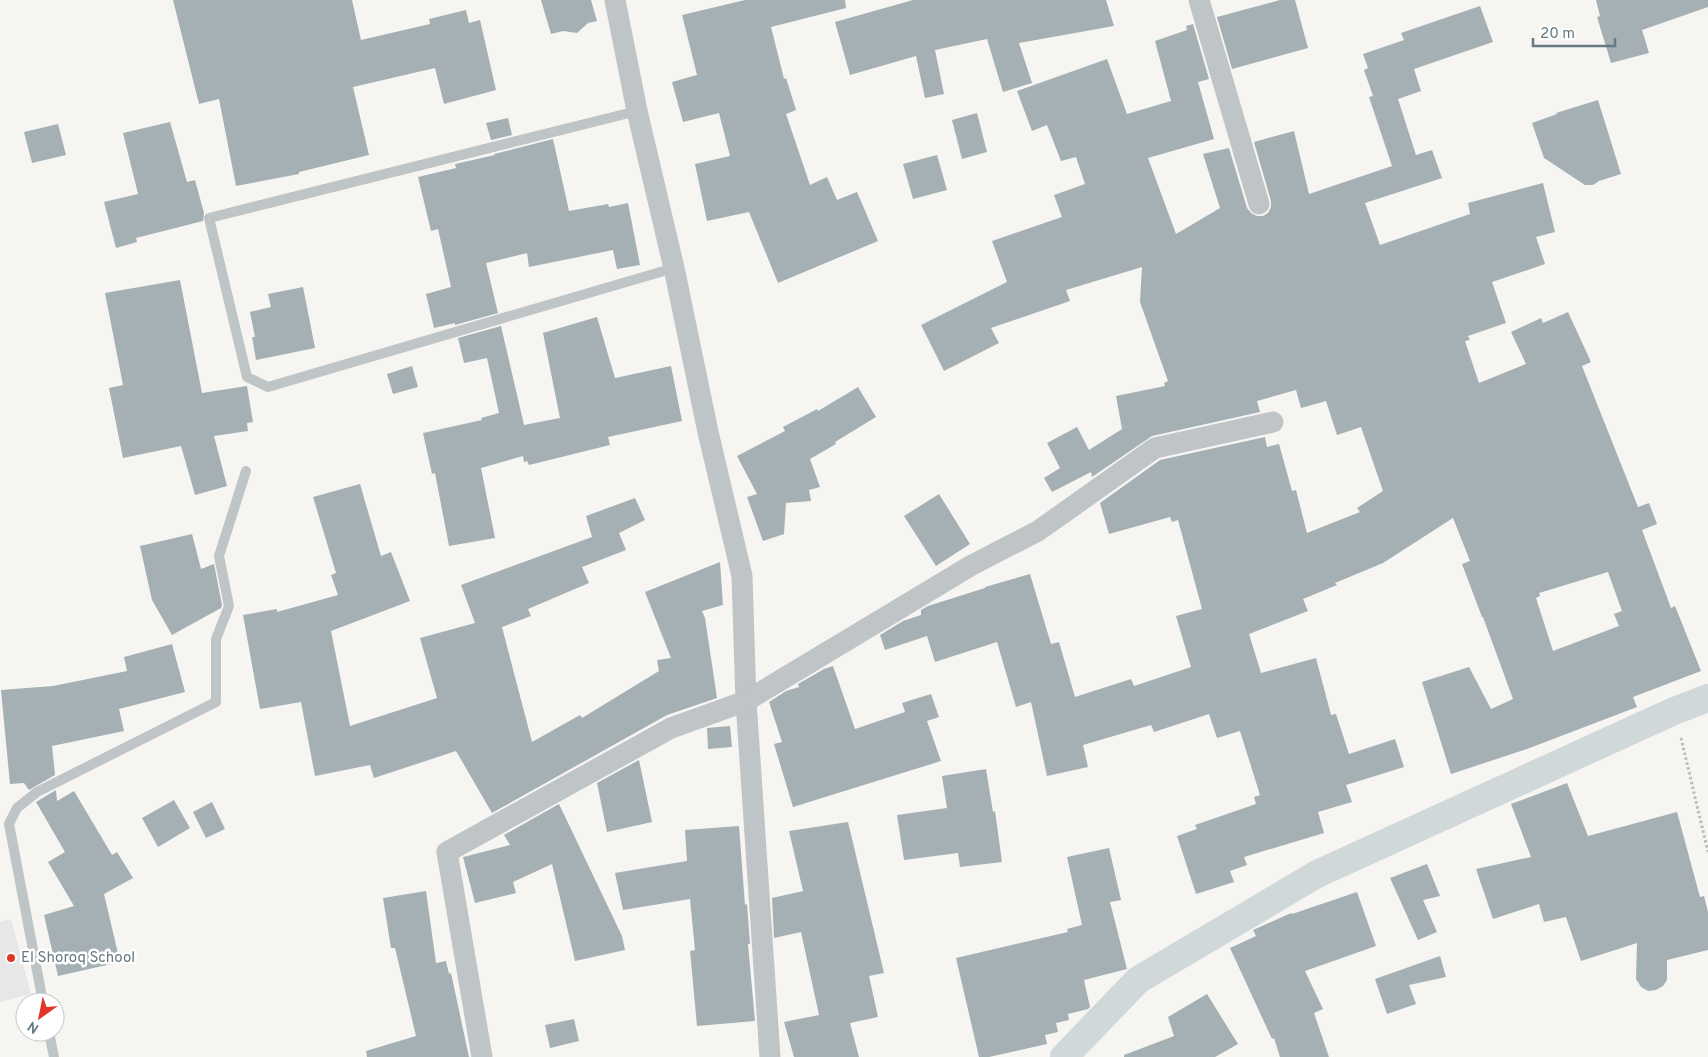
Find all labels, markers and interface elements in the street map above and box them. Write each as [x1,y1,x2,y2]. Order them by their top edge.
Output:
scale bar [1533,15,1616,47]
text: 20 m [1540,25,1575,44]
place label: El Shoroq School [21,949,135,968]
marker: El Shoroq School [5,952,17,964]
north arrow [15,992,65,1042]
text: N [25,1017,43,1037]

